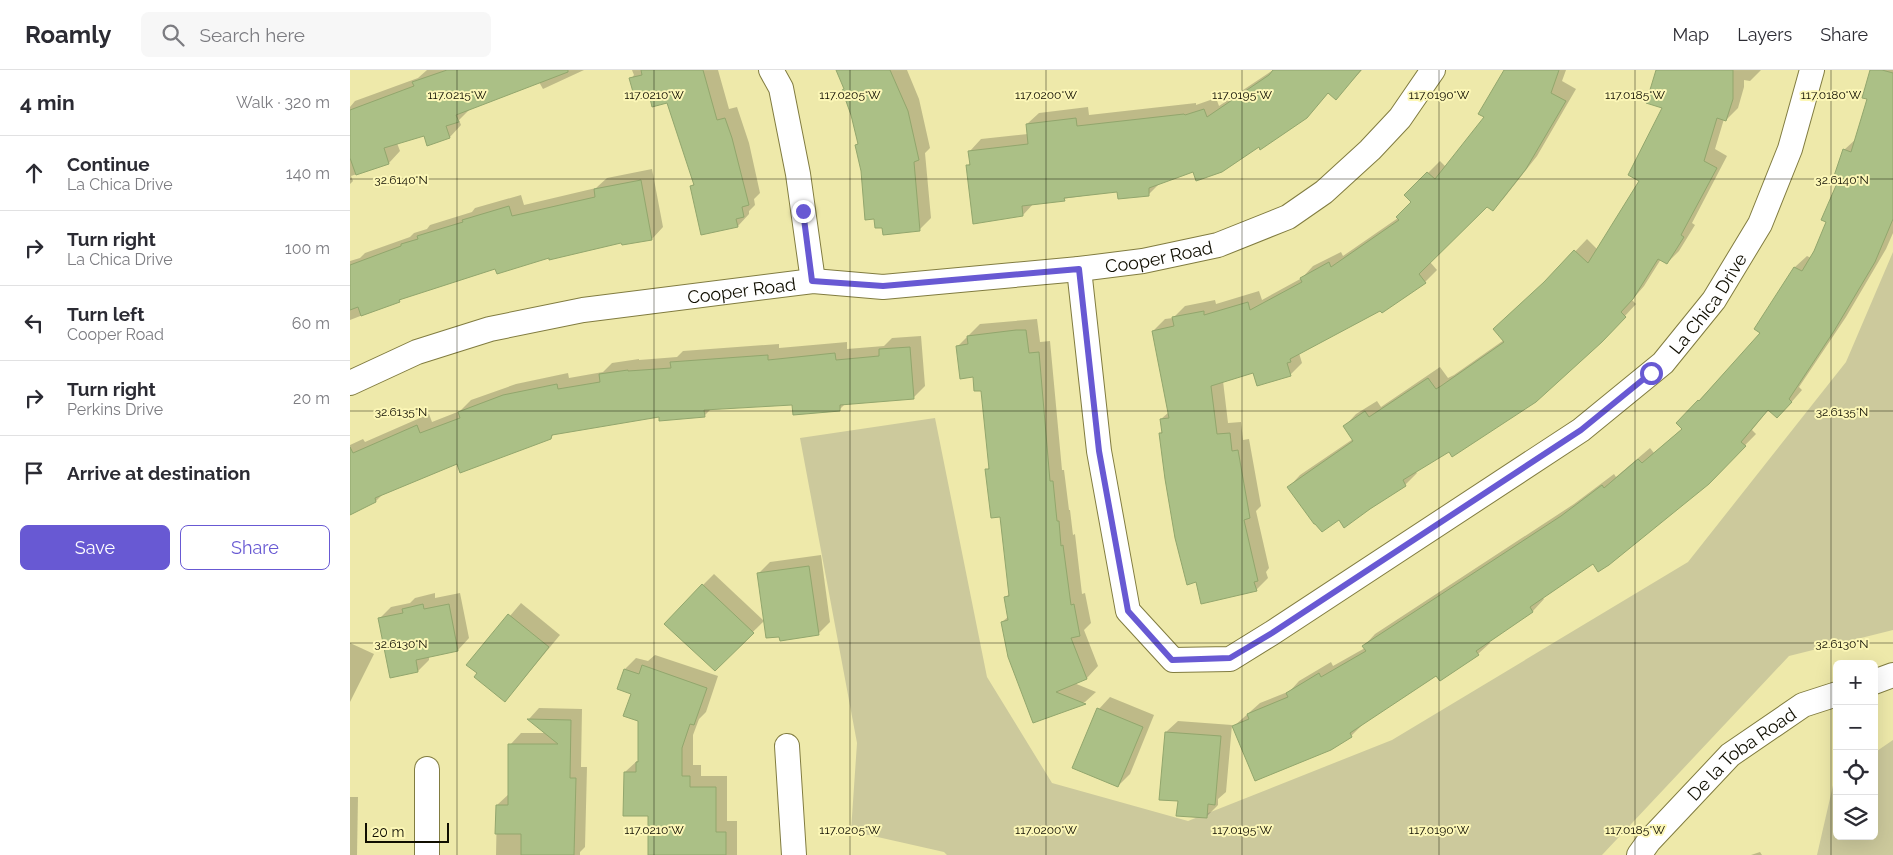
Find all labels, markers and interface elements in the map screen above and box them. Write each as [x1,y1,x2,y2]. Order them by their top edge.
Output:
search box [141,12,491,57]
text: Roamly [25,20,111,49]
icon: search [159,21,187,49]
text: Search here [199,24,305,46]
text: Map [1673,24,1709,45]
text: Layers [1737,24,1792,45]
text: Share [1820,24,1868,45]
text: 117.0215°W [427,88,487,102]
text: 117.0210°W [624,88,684,102]
text: 117.0205°W [819,88,881,102]
text: 117.0200°W [1015,88,1077,102]
text: 117.0195°W [1212,88,1272,102]
text: 117.0190°W [1409,88,1470,102]
text: 117.0185°W [1605,88,1665,102]
text: 117.0180°W [1801,88,1862,102]
text: 4 min [20,90,75,115]
text: Walk · 320 m [236,93,330,112]
text: Continue [67,153,150,175]
icon: ahead [20,159,48,187]
text: 140 m [286,164,330,183]
text: 32.6140°N [374,173,428,187]
text: 32.6140°N [1815,173,1869,187]
text: La Chica Drive [67,175,173,194]
route end [792,200,815,223]
text: Turn right [67,228,156,250]
icon: right [20,234,48,262]
street label: Cooper Road [1104,236,1215,276]
text: 100 m [285,239,330,258]
street label: La Chica Drive [1664,249,1751,358]
text: La Chica Drive [67,250,173,269]
street label: Cooper Road [686,273,797,307]
text: Turn left [67,303,144,325]
icon: left [20,309,48,337]
text: 60 m [292,314,330,333]
text: Cooper Road [67,325,164,344]
route start [1640,362,1663,385]
text: Turn right [67,378,156,400]
icon: right [20,384,48,412]
text: 20 m [293,389,330,408]
text: Perkins Drive [67,400,163,419]
text: 32.6135°N [375,405,427,419]
text: 32.6135°N [1816,405,1868,419]
icon: arrive [20,459,48,487]
text: Arrive at destination [67,462,251,484]
button: Save [20,525,170,570]
button: Share [180,525,330,570]
text: 32.6130°N [374,637,428,651]
text: 32.6130°N [1815,637,1869,651]
map controls [1833,660,1878,840]
button: + [1833,660,1878,705]
street label: De la Toba Road [1683,703,1800,804]
button: − [1833,705,1878,750]
button: locate [1833,750,1878,795]
button: layers [1833,795,1878,840]
scale bar [365,820,449,843]
text: 117.0210°W [624,823,684,837]
text: 117.0205°W [819,823,881,837]
text: 117.0200°W [1015,823,1077,837]
text: 117.0195°W [1212,823,1272,837]
text: 117.0190°W [1409,823,1470,837]
text: 117.0185°W [1605,823,1665,837]
text: 20 m [372,824,404,840]

